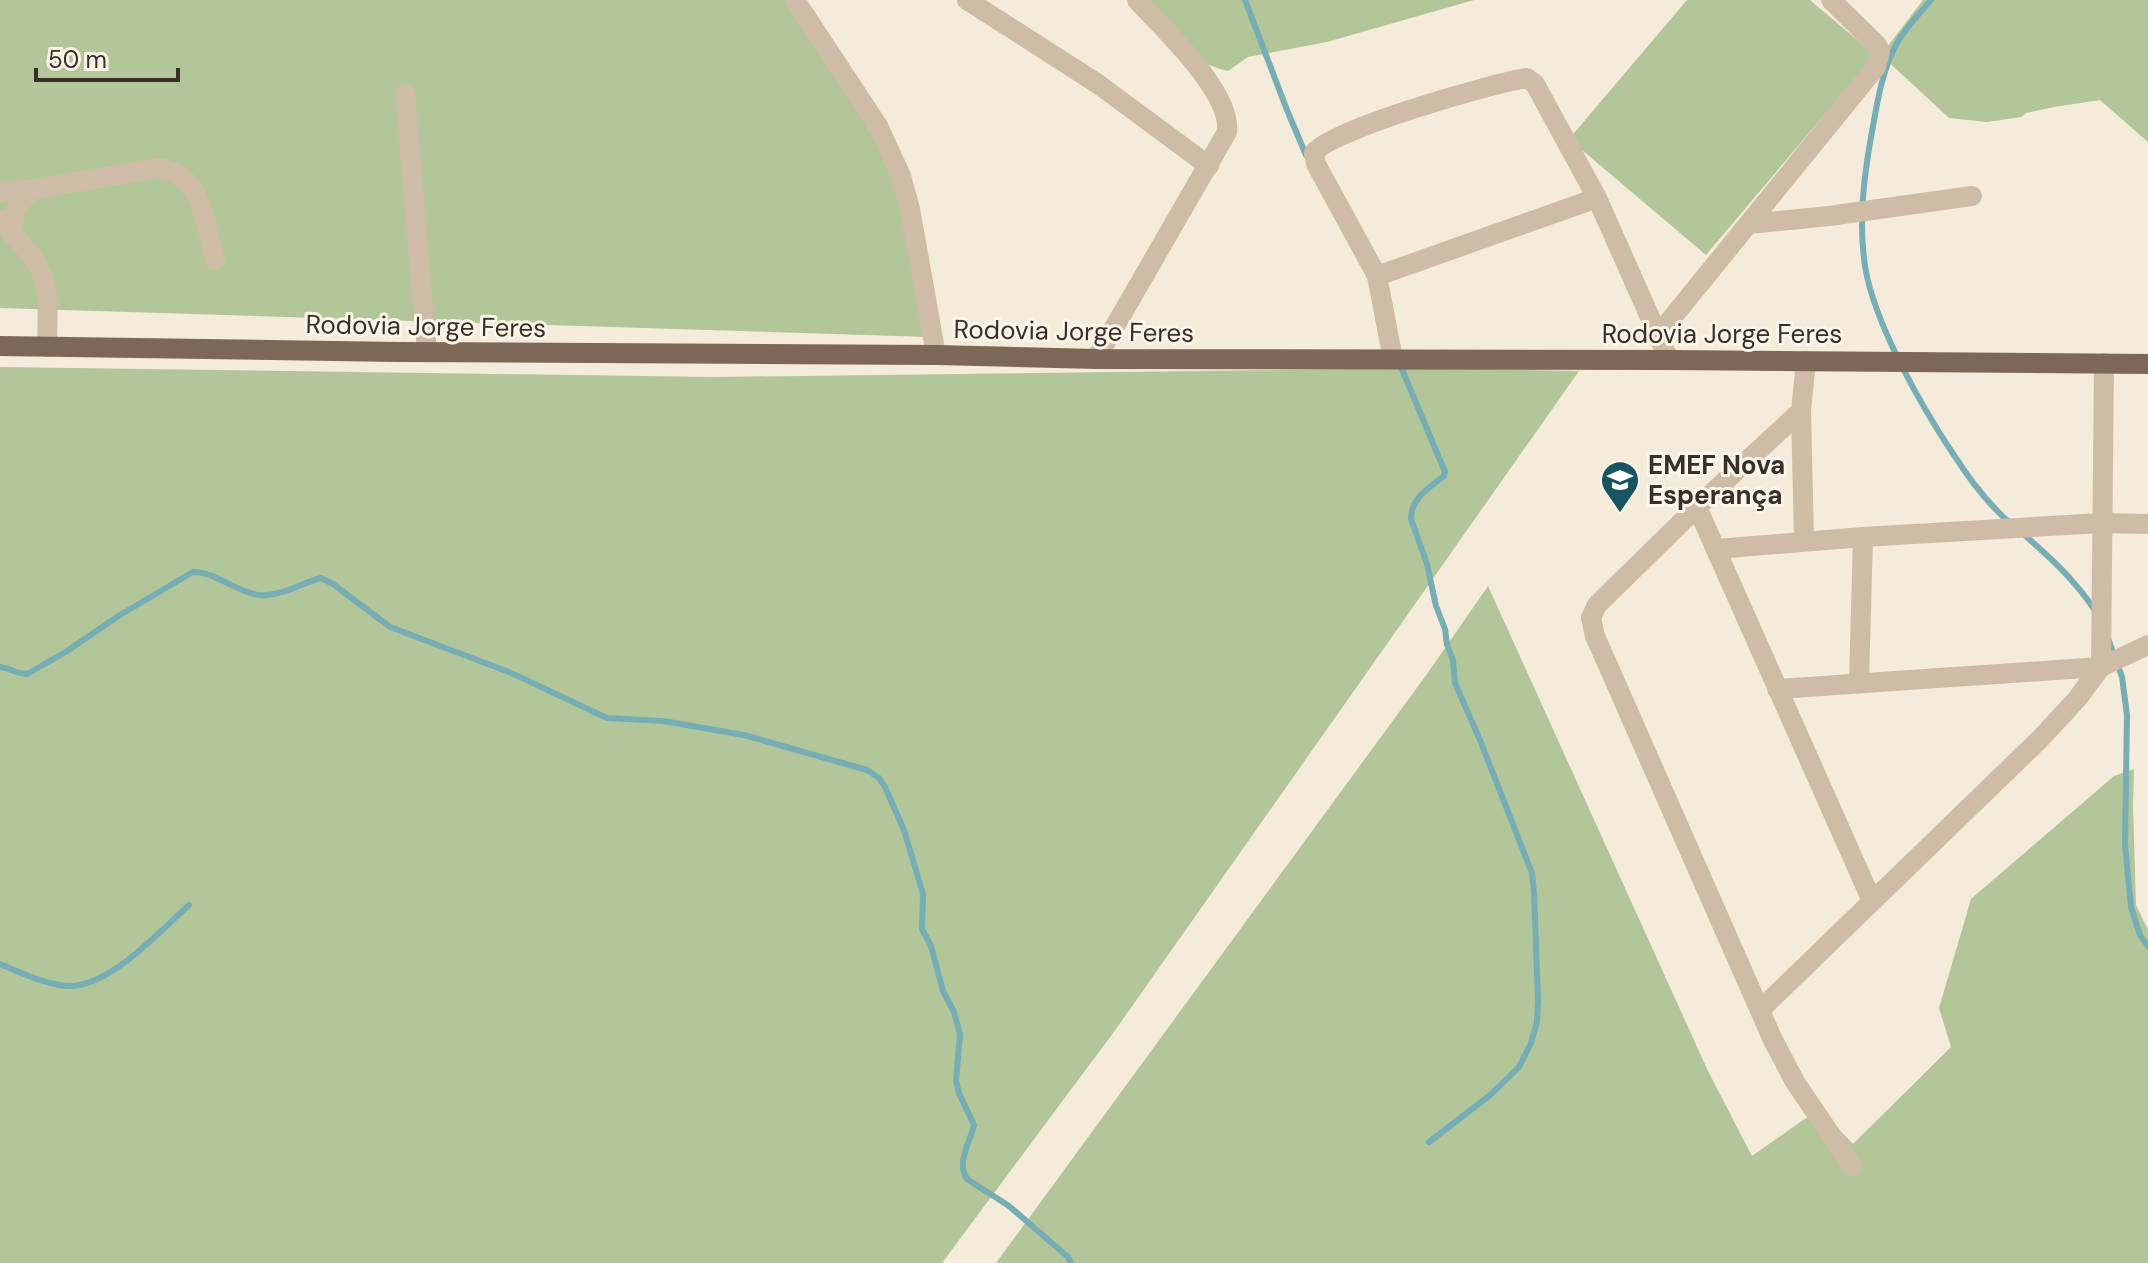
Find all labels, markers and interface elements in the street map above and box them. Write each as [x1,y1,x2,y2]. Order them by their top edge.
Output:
scale bar [36,32,178,82]
text: 50 m [48,44,107,75]
street label: Rodovia Jorge Feres [305,307,547,345]
street label: Rodovia Jorge Feres [953,312,1195,350]
street label: Rodovia Jorge Feres [1602,317,1842,351]
place label: EMEF Nova Esperança [1648,448,1785,512]
school or university icon: EMEF Nova Esperança [1599,459,1641,514]

